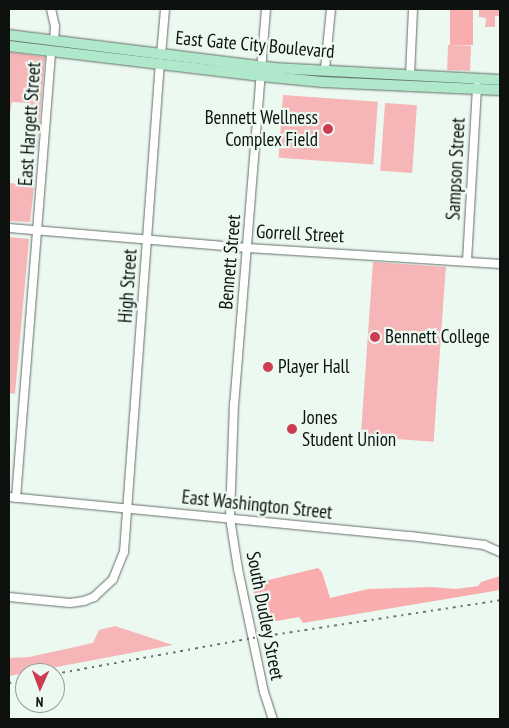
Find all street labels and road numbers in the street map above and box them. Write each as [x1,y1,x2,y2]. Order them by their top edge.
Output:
street label: East Gate City Boulevard [174,27,336,63]
street label: East Hargett Street [14,61,46,187]
street label: Sampson Street [442,117,470,221]
street label: Bennett Street [214,214,246,310]
street label: Gorrell Street [255,220,345,248]
street label: High Street [114,248,142,324]
street label: East Washington Street [180,486,334,524]
street label: South Dudley Street [241,549,289,683]

